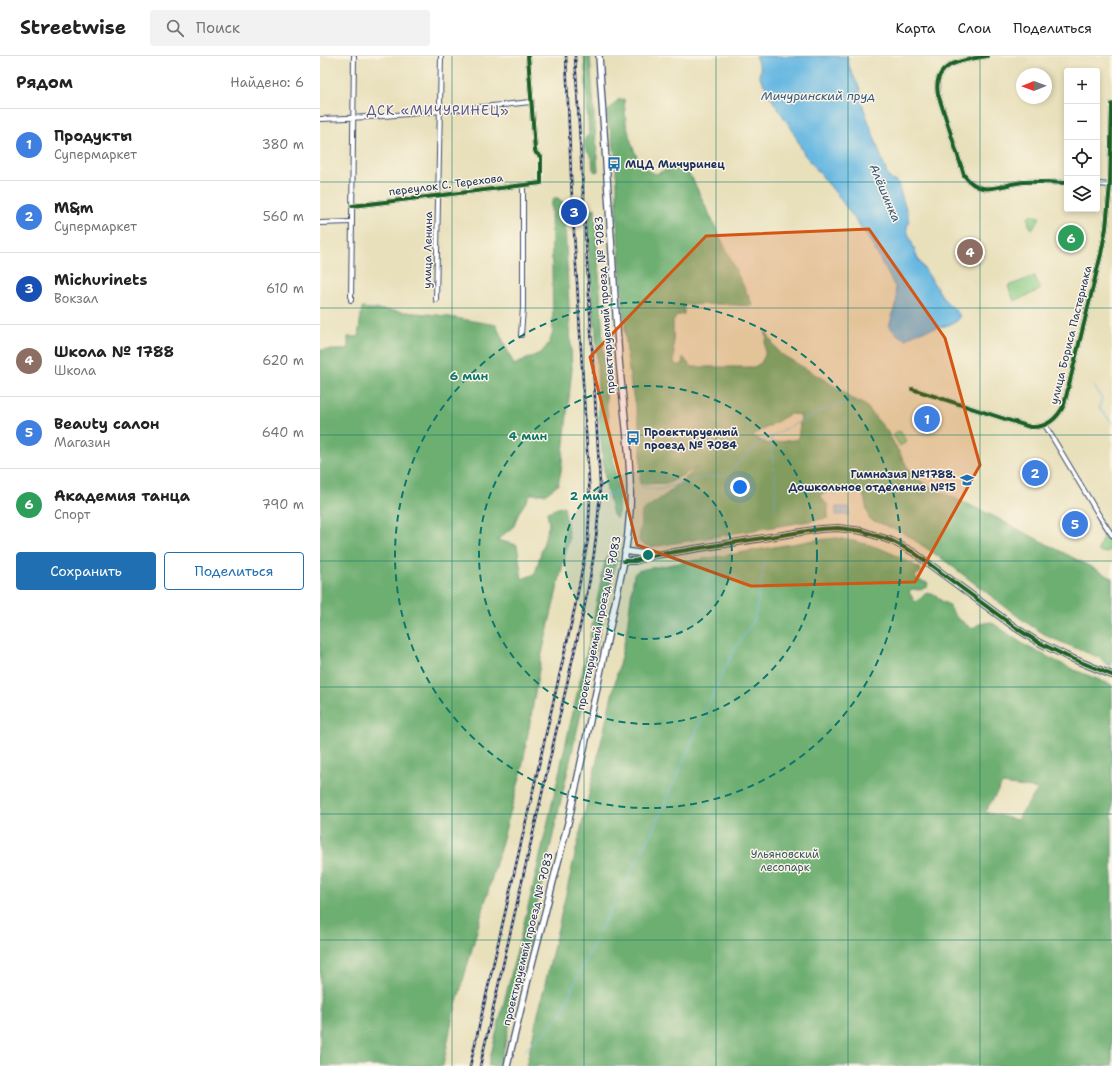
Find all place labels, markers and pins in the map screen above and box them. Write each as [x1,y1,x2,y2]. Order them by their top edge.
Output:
bus stop icon: МЦД Мичуринец [606,156,622,172]
place label: МЦД Мичуринец [625,157,725,172]
pin: 3 [561,197,587,227]
pin: 6 [1058,223,1084,253]
pin: 4 [957,237,983,267]
pin: 1 [914,404,940,434]
place label: Проектируемый проезд № 7084 [644,425,738,453]
bus stop icon: Проектируемый проезд № 7084 [625,430,641,446]
pin: 2 [1022,458,1048,488]
place label: Гимназия №1788. Дошкольное отделение №15 [788,467,956,495]
school or university icon: Гимназия №1788. Дошкольное отделение №15 [959,472,975,488]
pin: 5 [1062,509,1088,539]
centre of rings [641,548,655,562]

